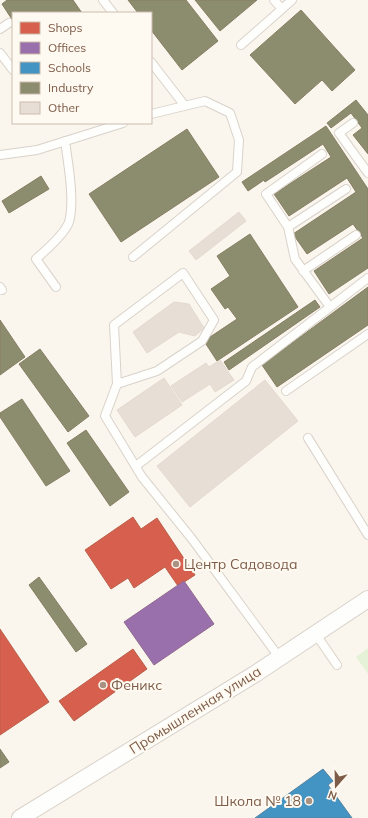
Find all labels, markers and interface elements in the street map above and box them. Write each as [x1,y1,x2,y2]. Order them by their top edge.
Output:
legend [12,12,152,124]
text: Shops [48,20,83,35]
text: Offices [48,40,86,55]
text: Schools [48,60,91,75]
text: Industry [48,80,94,95]
text: Other [48,100,80,115]
place label: Центр Садовода [184,555,298,573]
marker: Центр Садовода [171,559,181,569]
street label: Промышленная улица [126,662,264,758]
place label: Феникс [111,676,162,694]
marker: Феникс [98,680,108,690]
north arrow [316,766,356,806]
text: N [326,787,339,803]
place label: Школа № 18 [214,792,301,810]
marker: Школа № 18 [304,796,314,806]

